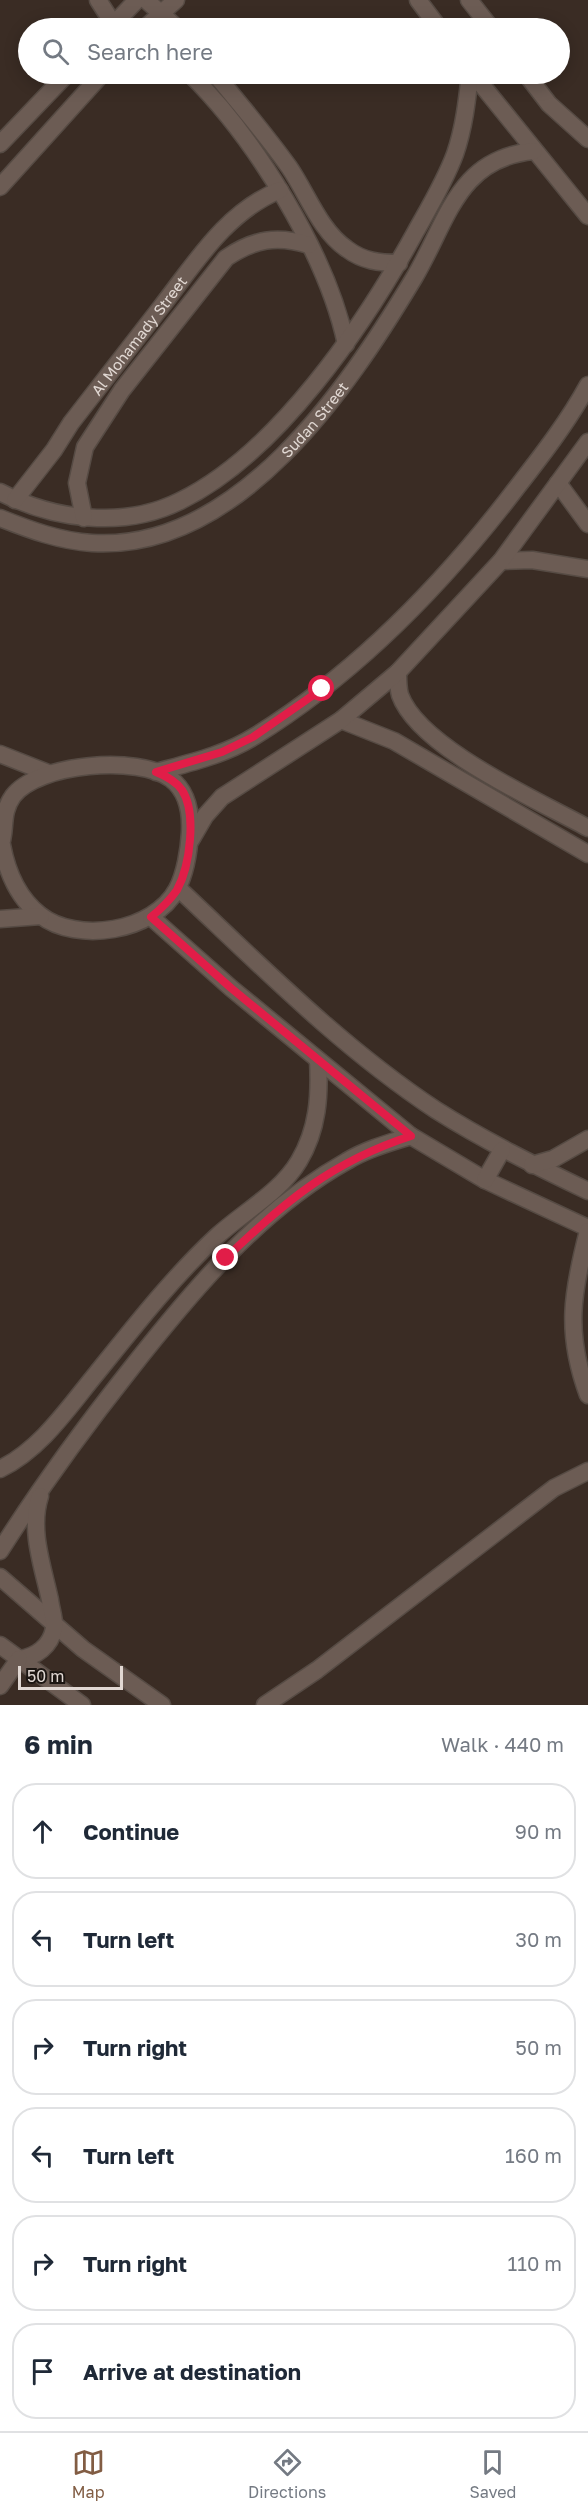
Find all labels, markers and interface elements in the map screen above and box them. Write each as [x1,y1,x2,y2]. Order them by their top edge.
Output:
search box [18,18,570,84]
icon: search [39,35,72,68]
text: Search here [87,38,213,65]
street label: Al Mohamady Street [87,272,190,399]
street label: Sudan Street [277,378,352,461]
route start [308,675,334,701]
route end [212,1244,238,1270]
scale bar [18,1663,123,1690]
text: 50 m [27,1666,64,1686]
text: 6 min [24,1729,93,1760]
text: Walk · 440 m [441,1732,564,1756]
icon: ahead [26,1815,59,1848]
text: Continue [83,1818,179,1845]
text: 90 m [515,1819,562,1843]
icon: left [26,1923,59,1956]
text: Turn left [83,1926,174,1953]
text: 30 m [515,1927,562,1951]
icon: right [26,2031,59,2064]
text: Turn right [83,2034,187,2061]
text: 50 m [515,2035,562,2059]
icon: left [26,2139,59,2172]
text: Turn left [83,2142,174,2169]
text: 160 m [505,2143,562,2167]
icon: right [26,2247,59,2280]
text: Turn right [83,2250,187,2277]
text: 110 m [508,2251,562,2275]
icon: arrive [26,2355,59,2388]
text: Arrive at destination [83,2358,301,2385]
tab: Map [72,2446,105,2502]
tab: Directions [248,2446,326,2502]
tab: Saved [470,2446,516,2502]

